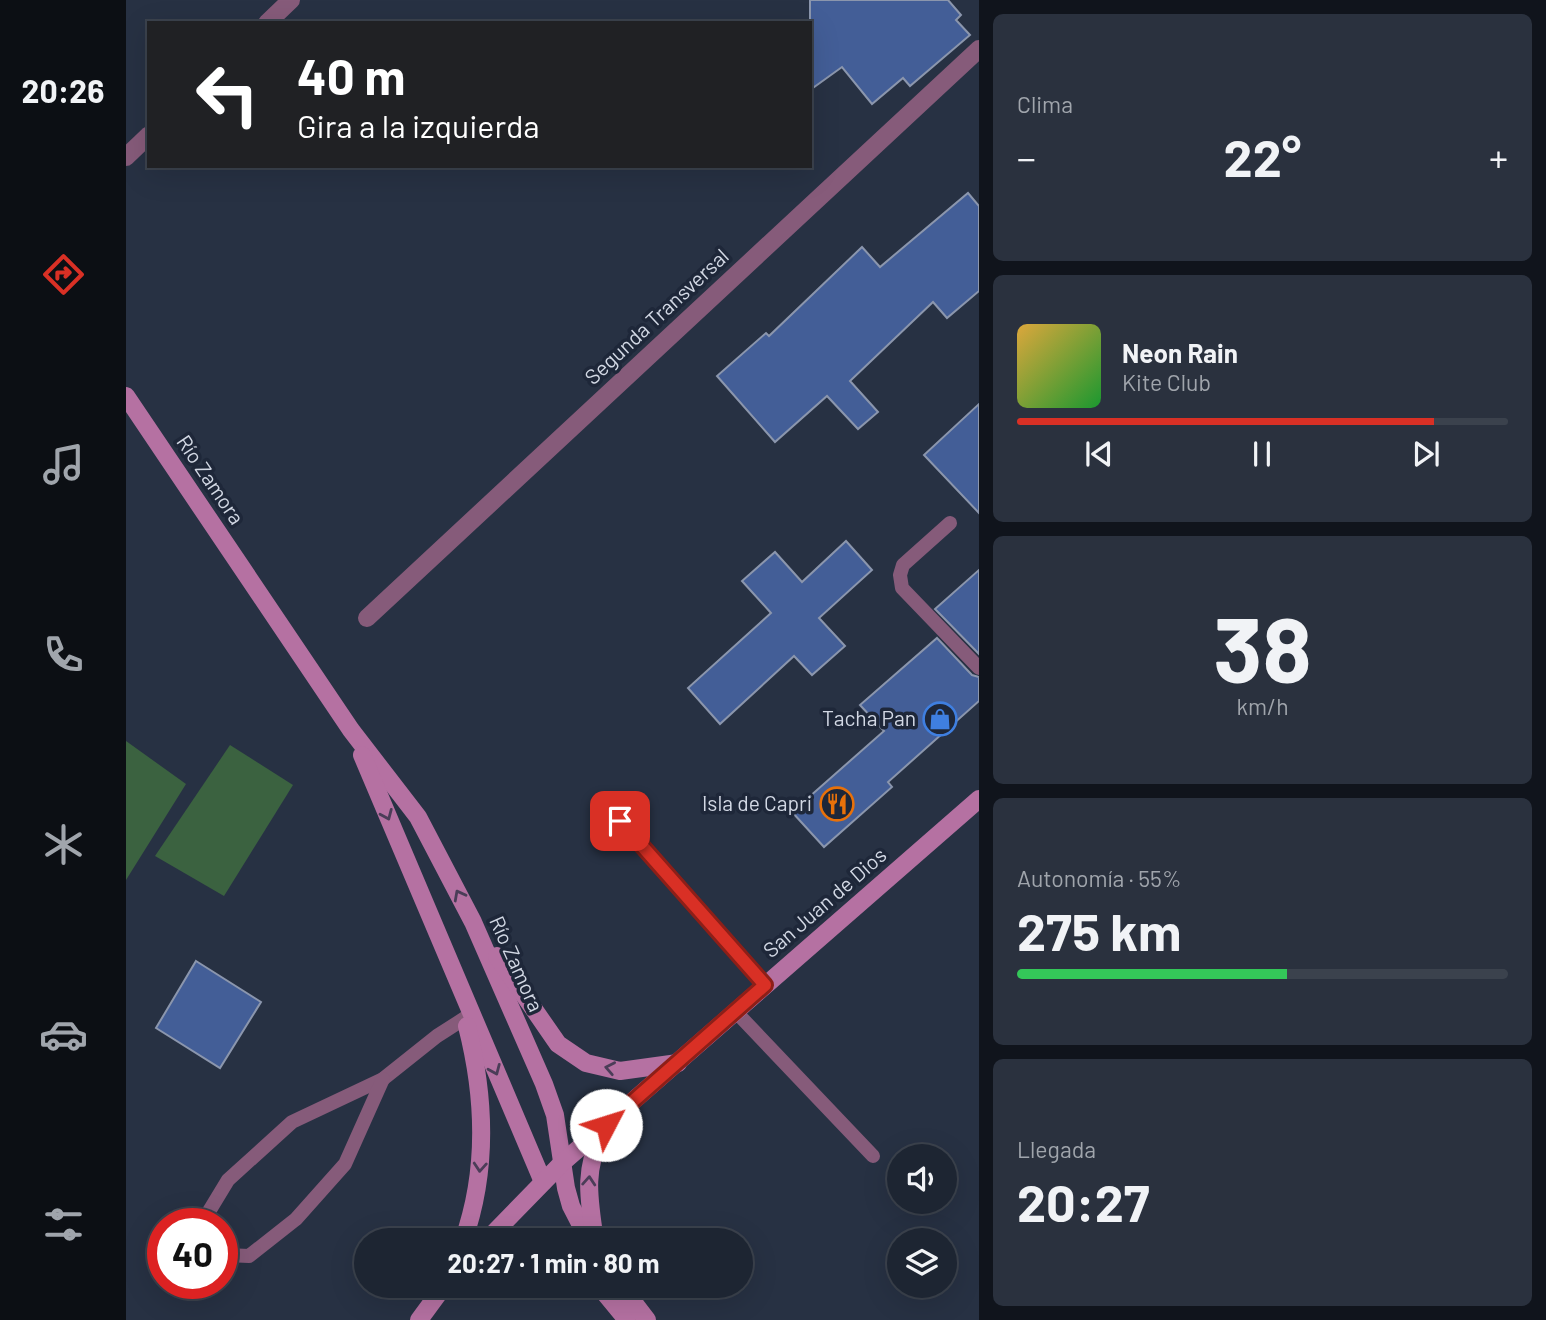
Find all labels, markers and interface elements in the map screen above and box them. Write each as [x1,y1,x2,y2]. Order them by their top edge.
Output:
text: 40 m [297,46,405,105]
icon: left [182,49,273,140]
text: 20:26 [22,71,104,109]
text: Clima [1017,90,1073,118]
text: Gira a la izquierda [297,106,540,144]
text: 22° [1224,125,1301,187]
text: − [1017,134,1036,180]
text: + [1489,134,1508,180]
street label: Segunda Transversal [579,243,733,389]
icon: directions [39,250,88,299]
text: Neon Rain [1122,337,1238,368]
text: Kite Club [1122,368,1211,396]
street label: Río Zamora [172,430,250,529]
icon: previous [1080,435,1118,473]
icon: pause [1243,435,1281,473]
icon: next [1407,435,1445,473]
icon: music [39,440,88,489]
text: 38 [1213,592,1312,701]
icon: phone [39,630,88,679]
text: km/h [1236,692,1289,720]
shop icon: Tacha Pan [921,700,959,738]
place label: Tacha Pan [822,705,916,730]
restaurant icon: Isla de Capri [818,785,856,823]
place label: Isla de Capri [702,790,812,815]
pin [590,791,650,851]
icon: arrive [601,802,639,840]
one-way arrow [379,808,393,820]
icon: climate [39,820,88,869]
street label: San Juan de Dios [757,842,891,962]
text: Autonomía · 55% [1017,864,1181,892]
one-way arrow [454,890,467,902]
text: 275 km [1017,899,1181,961]
street label: Río Zamora [485,912,550,1015]
icon: car [39,1010,88,1059]
one-way arrow [487,1062,501,1075]
one-way arrow [604,1062,616,1077]
position arrow [569,1088,643,1162]
text: Llegada [1017,1135,1096,1163]
map controls [887,1144,957,1298]
button: sound [887,1144,957,1214]
one-way arrow [473,1161,488,1172]
text: 20:27 [1017,1170,1150,1232]
one-way arrow [581,1175,596,1186]
icon: filters [39,1200,88,1249]
speed limit sign: 40 [147,1208,238,1299]
button: layers [887,1228,957,1298]
text: 20:27 · 1 min · 80 m [447,1247,660,1278]

